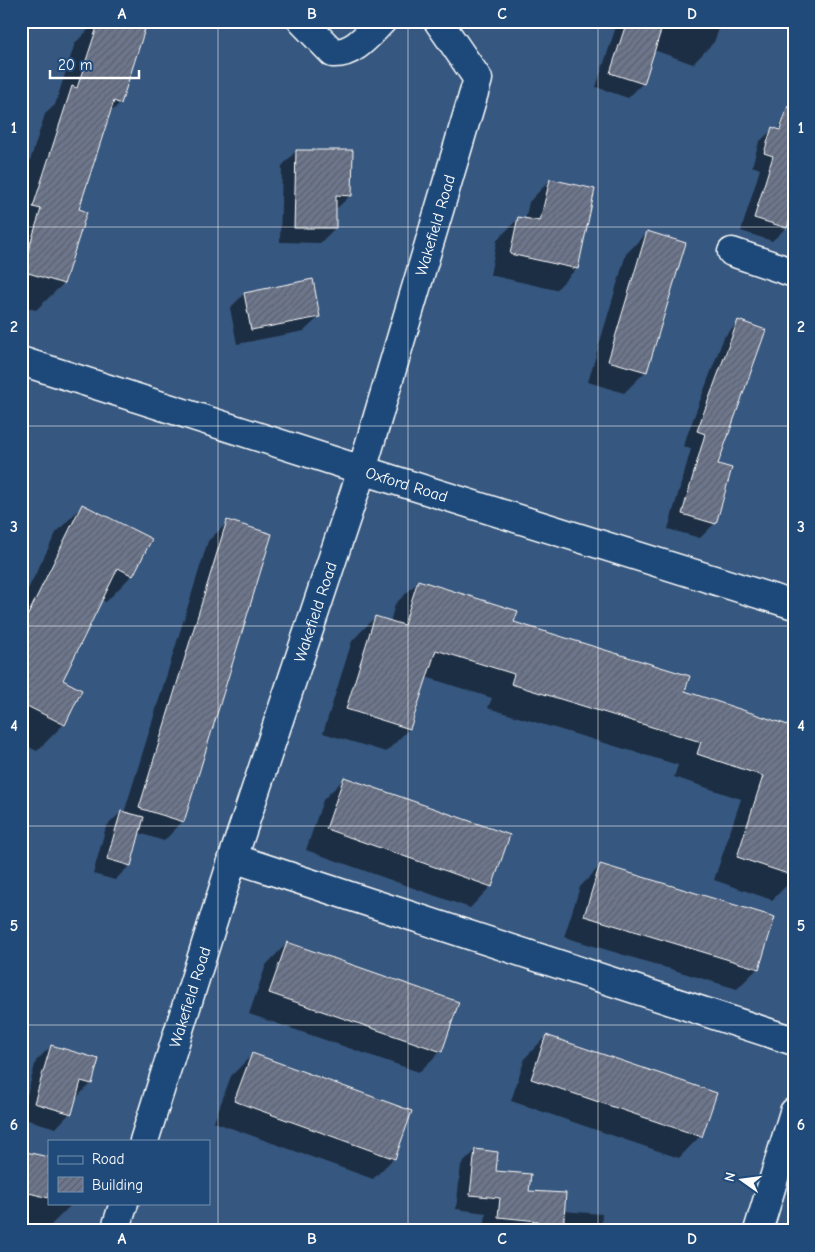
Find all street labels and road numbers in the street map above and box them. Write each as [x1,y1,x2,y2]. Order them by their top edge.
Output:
street label: Wakefield Road [412,173,459,278]
street label: Oxford Road [363,464,450,506]
street label: Wakefield Road [291,560,341,665]
street label: Wakefield Road [166,945,215,1050]

